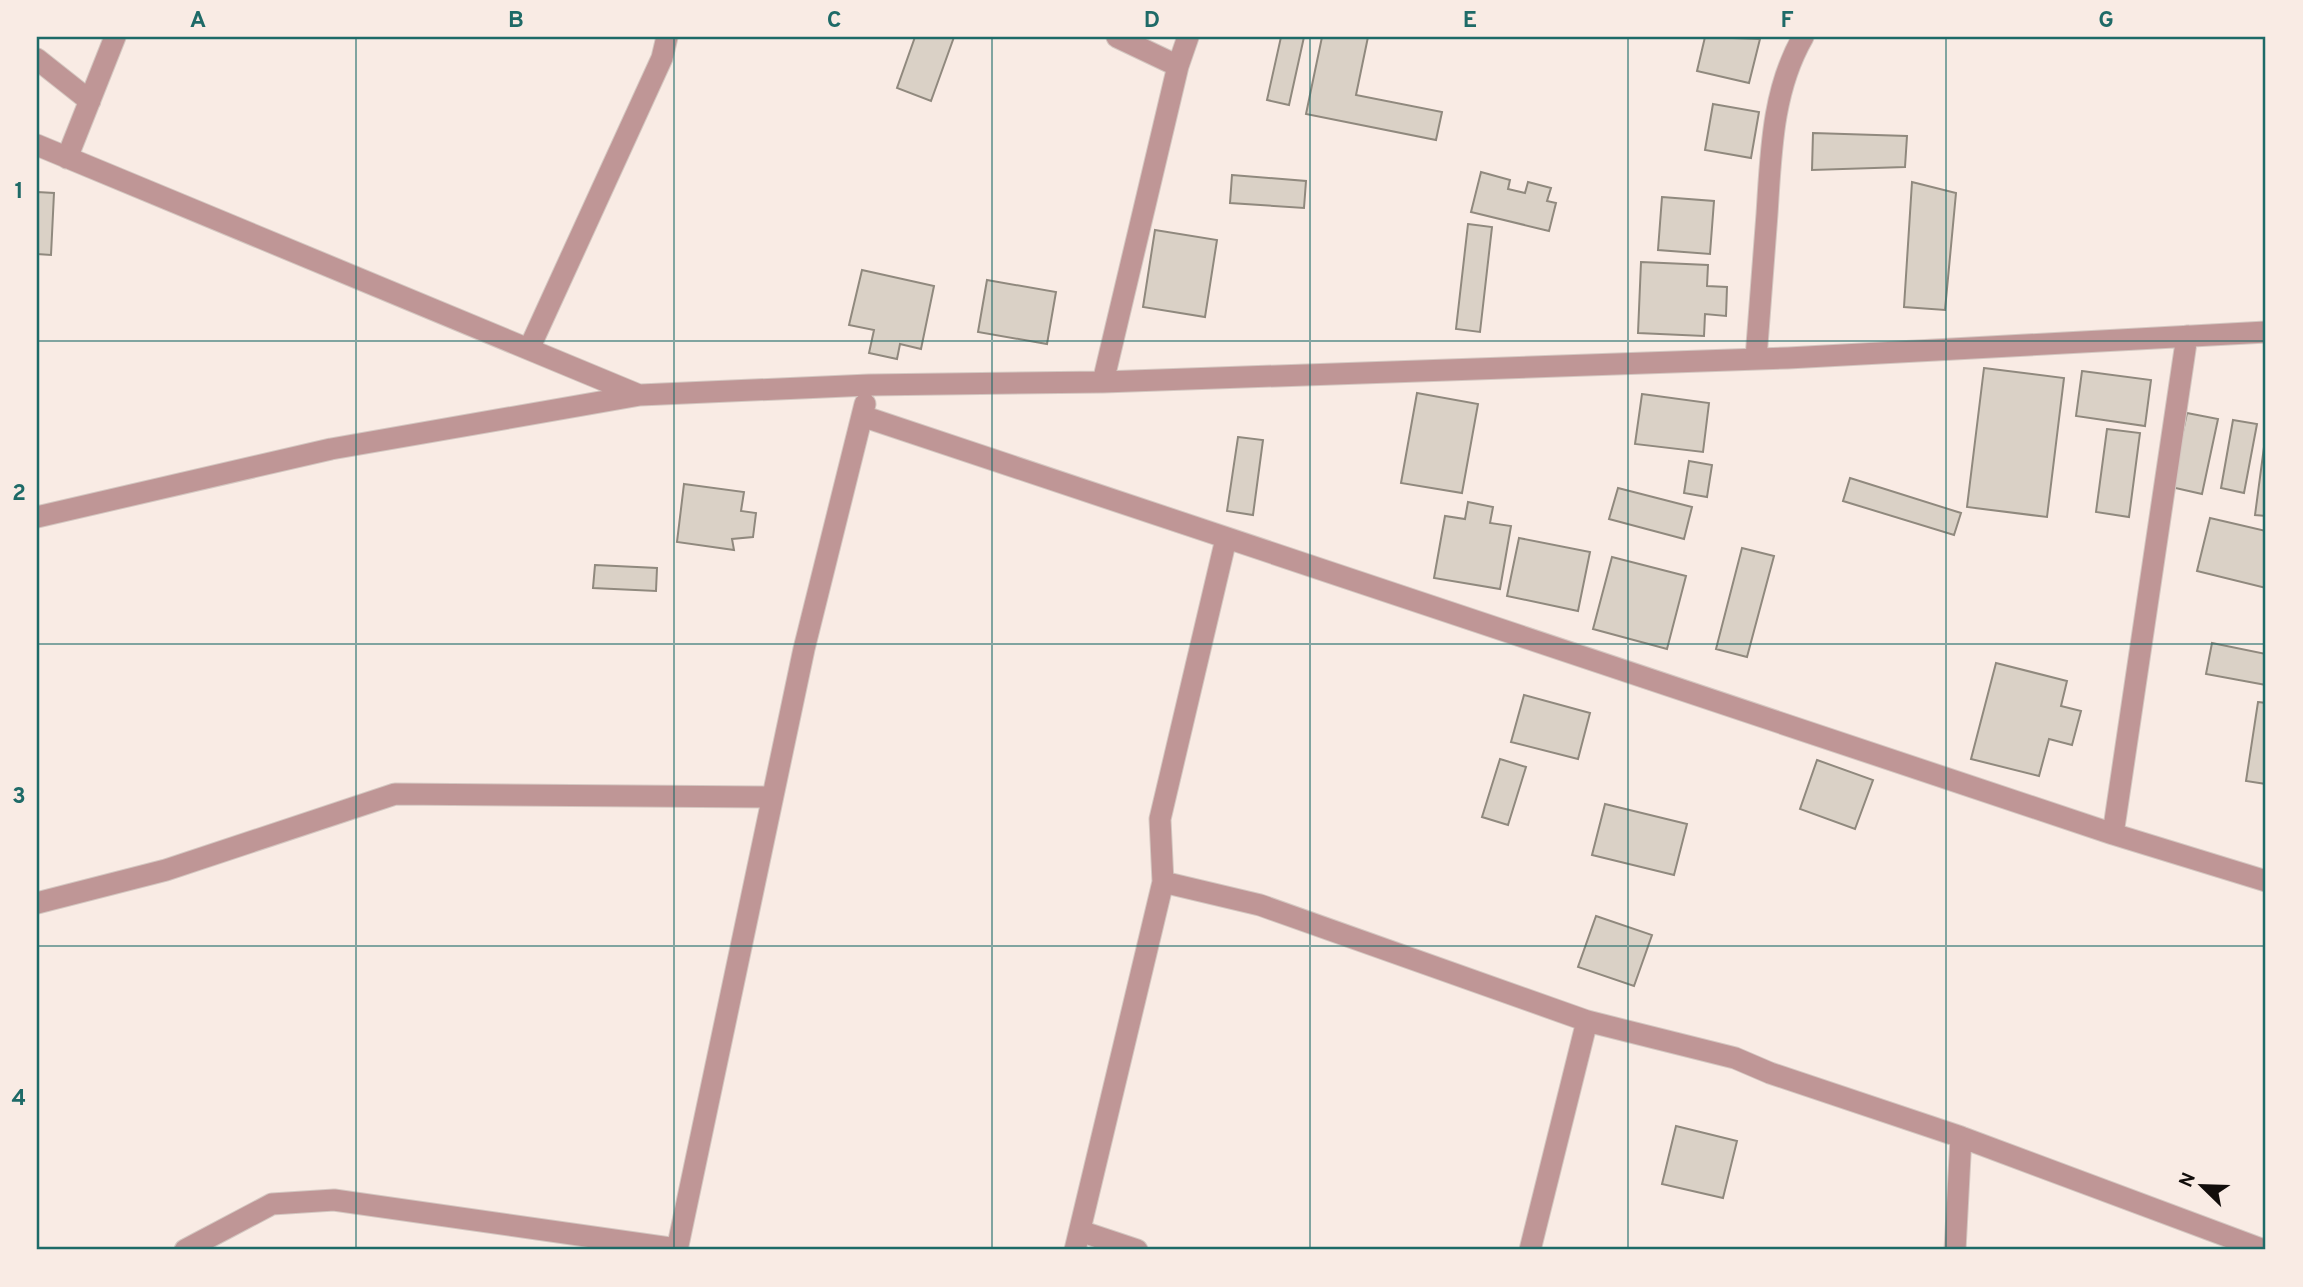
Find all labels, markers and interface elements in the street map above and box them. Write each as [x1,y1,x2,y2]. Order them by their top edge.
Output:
text: A [190,7,206,36]
text: B [508,7,524,36]
text: C [827,7,841,36]
text: D [1144,7,1160,36]
text: E [1463,7,1477,36]
text: F [1780,7,1794,36]
text: G [2098,7,2114,36]
text: 1 [14,178,24,207]
text: 2 [12,480,26,509]
text: 3 [12,783,26,812]
text: 4 [12,1085,26,1114]
north arrow [2166,1150,2236,1220]
text: N [2174,1169,2202,1191]

